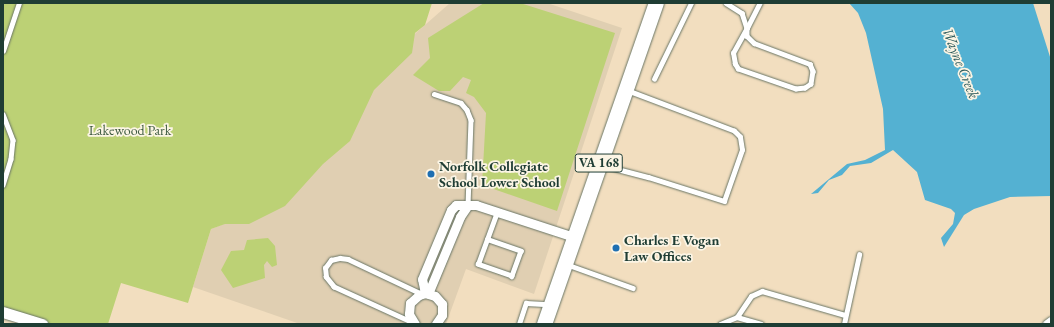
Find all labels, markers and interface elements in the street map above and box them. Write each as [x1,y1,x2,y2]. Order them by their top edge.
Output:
water label: Wayne Creek [939,25,983,101]
park label: Lakewood Park [89,122,171,138]
road number: VA 168 [574,152,624,174]
place label: Norfolk Collegiate School Lower School [439,158,560,190]
marker: Norfolk Collegiate School Lower School [426,169,436,179]
place label: Charles E Vogan Law Offices [624,232,719,264]
marker: Charles E Vogan Law Offices [611,243,621,253]

